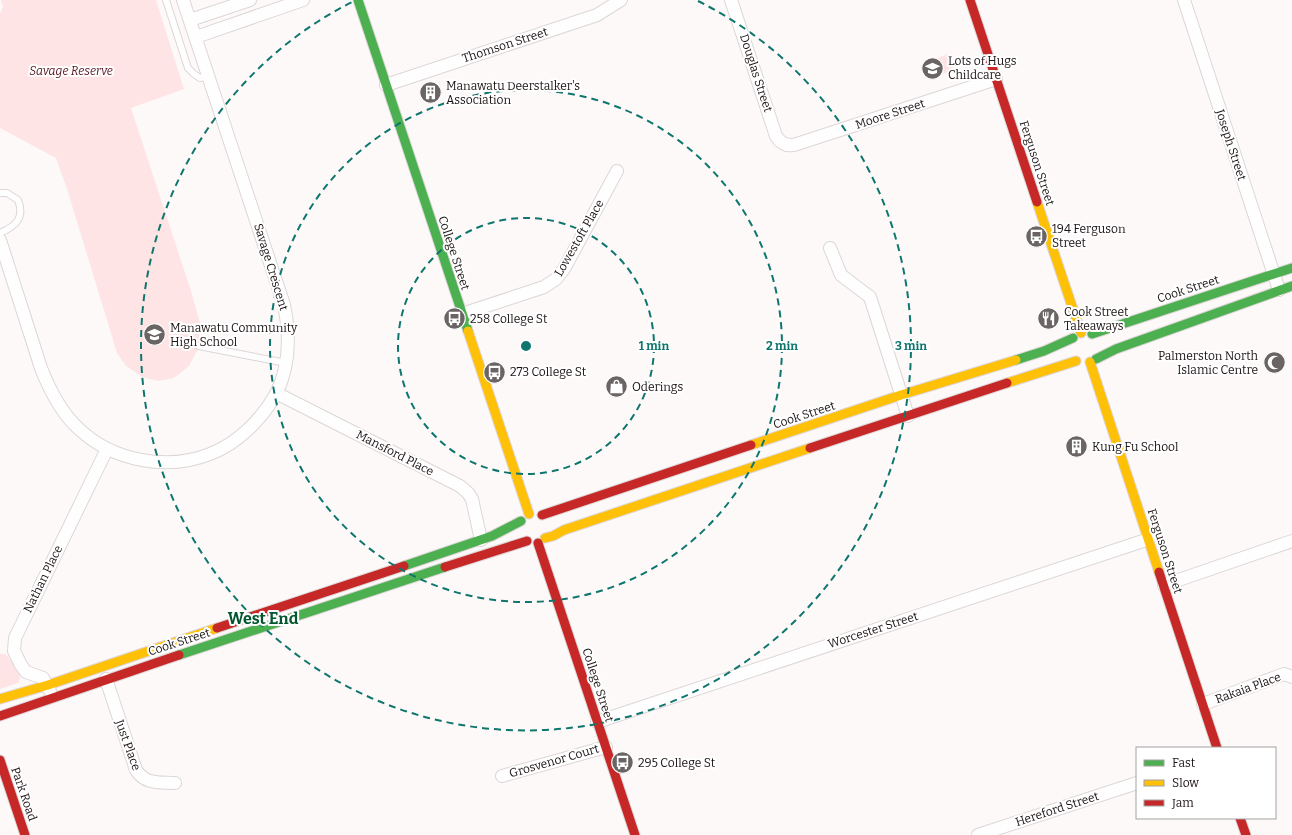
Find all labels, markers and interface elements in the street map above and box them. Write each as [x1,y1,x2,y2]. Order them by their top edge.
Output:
street label: Thomson Street [460,24,550,65]
street label: Douglas Street [737,32,775,114]
place label: Lots of Hugs Childcare [948,54,1017,82]
school or university icon: Lots of Hugs Childcare [919,55,945,81]
park label: Savage Reserve [29,64,113,78]
place label: Manawatu Deerstalker's Association [446,79,580,107]
building icon: Manawatu Deerstalker's Association [417,80,443,106]
street label: Moore Street [854,96,927,132]
street label: Joseph Street [1213,107,1249,183]
street label: Ferguson Street [1017,119,1058,208]
street label: Lowestoft Place [551,197,607,279]
street label: College Street [435,214,473,292]
street label: Savage Crescent [251,222,291,313]
place label: 194 Ferguson Street [1052,222,1126,250]
bus stop icon: 194 Ferguson Street [1023,223,1049,249]
street label: Cook Street [1155,272,1221,306]
place label: Cook Street Takeaways [1064,305,1129,333]
bus stop icon: 258 College St [441,306,467,332]
restaurant icon: Cook Street Takeaways [1035,306,1061,332]
place label: 258 College St [470,312,548,326]
place label: Manawatu Community High School [170,321,298,349]
school or university icon: Manawatu Community High School [142,322,168,348]
centre of rings [519,339,533,353]
text: 1 min [639,339,669,353]
text: 2 min [766,339,798,353]
text: 3 min [895,339,927,353]
place label: Palmerston North Islamic Centre [1158,349,1259,377]
mosque icon: Palmerston North Islamic Centre [1261,350,1287,376]
bus stop icon: 273 College St [481,359,507,385]
place label: 273 College St [510,365,587,379]
shop icon: Oderings [604,374,630,400]
place label: Oderings [632,380,683,394]
street label: Cook Street [771,398,837,432]
street label: Mansford Place [354,427,436,479]
building icon: Kung Fu School [1064,434,1090,460]
place label: Kung Fu School [1092,440,1179,454]
street label: Ferguson Street [1145,507,1186,596]
street label: Nathan Place [21,543,65,615]
district label: West End [228,609,299,628]
street label: Worcester Street [826,609,920,651]
street label: Cook Street [146,625,212,659]
street label: College Street [579,646,617,724]
street label: Rakaia Place [1213,670,1283,706]
street label: Just Place [112,717,144,772]
street label: Grosvenor Court [508,741,601,780]
legend [1136,747,1276,819]
bus stop icon: 295 College St [610,750,636,776]
place label: 295 College St [638,756,716,770]
text: Fast [1172,756,1196,770]
street label: Park Road [8,765,40,823]
text: Slow [1172,776,1199,790]
street label: Hereford Street [1014,789,1101,829]
text: Jam [1171,796,1194,810]

